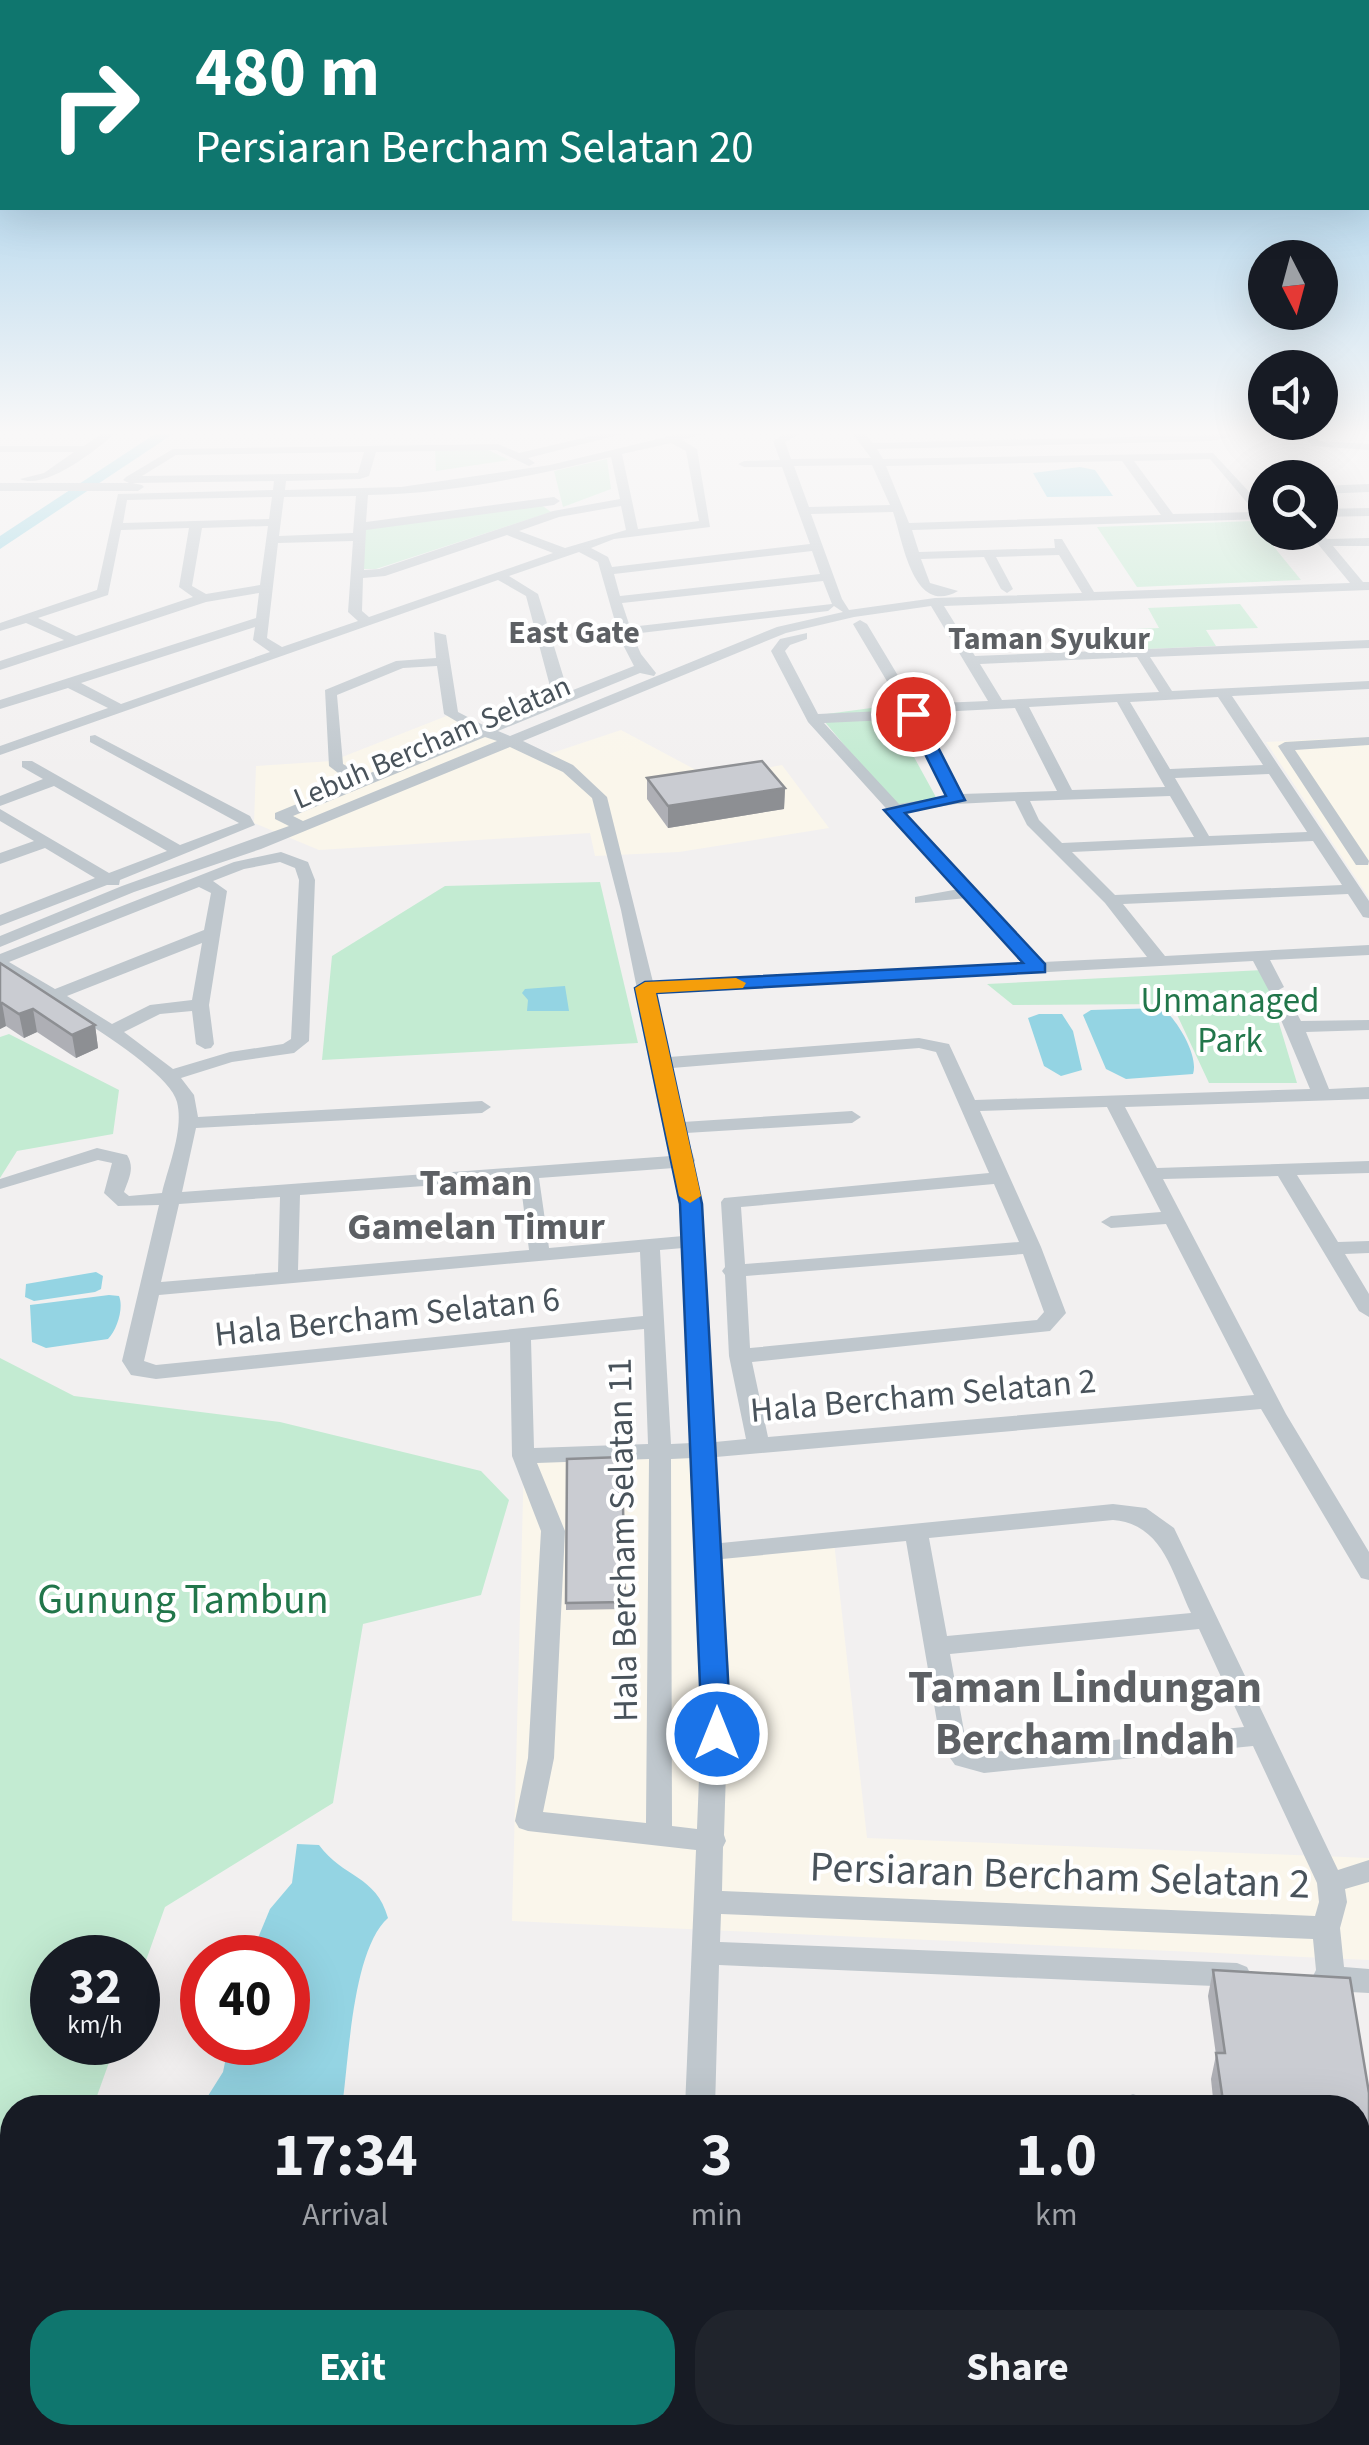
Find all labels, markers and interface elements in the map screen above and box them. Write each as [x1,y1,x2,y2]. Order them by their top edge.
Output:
text: 480 m [195,23,380,123]
icon: right [30,40,160,170]
text: Persiaran Bercham Selatan 20 [195,116,754,180]
north arrow [1248,240,1338,330]
map controls [1248,240,1338,550]
button: sound [1248,350,1338,440]
button: search [1248,460,1338,550]
district label: East Gate [508,610,640,656]
district label: Taman Syukur [948,616,1150,662]
street label: Lebuh Bercham Selatan [287,665,577,820]
pin [871,672,956,757]
icon: arrive [886,687,941,742]
park label: Unmanaged Park [1140,976,1320,1066]
district label: Taman Gamelan Timur [347,1156,606,1254]
street label: Hala Bercham Selatan 6 [212,1274,562,1360]
street label: Hala Bercham Selatan 2 [748,1356,1098,1436]
street label: Hala Bercham Selatan 11 [595,1357,651,1723]
park label: Gunung Tambun [37,1570,329,1630]
district label: Taman Lindungan Bercham Indah [908,1656,1262,1772]
position arrow [665,1682,769,1786]
street label: Persiaran Bercham Selatan 2 [809,1837,1311,1915]
speed limit sign: 40 [180,1935,310,2065]
text: 32 [69,1952,121,2023]
text: km/h [67,2007,123,2043]
text: 17:34 [273,2114,418,2199]
text: 3 [701,2114,733,2199]
text: 1.0 [1016,2114,1097,2199]
text: Arrival [302,2192,388,2238]
text: min [691,2192,743,2238]
text: km [1035,2192,1077,2238]
button: Exit [30,2310,675,2425]
button: Share [695,2310,1340,2425]

